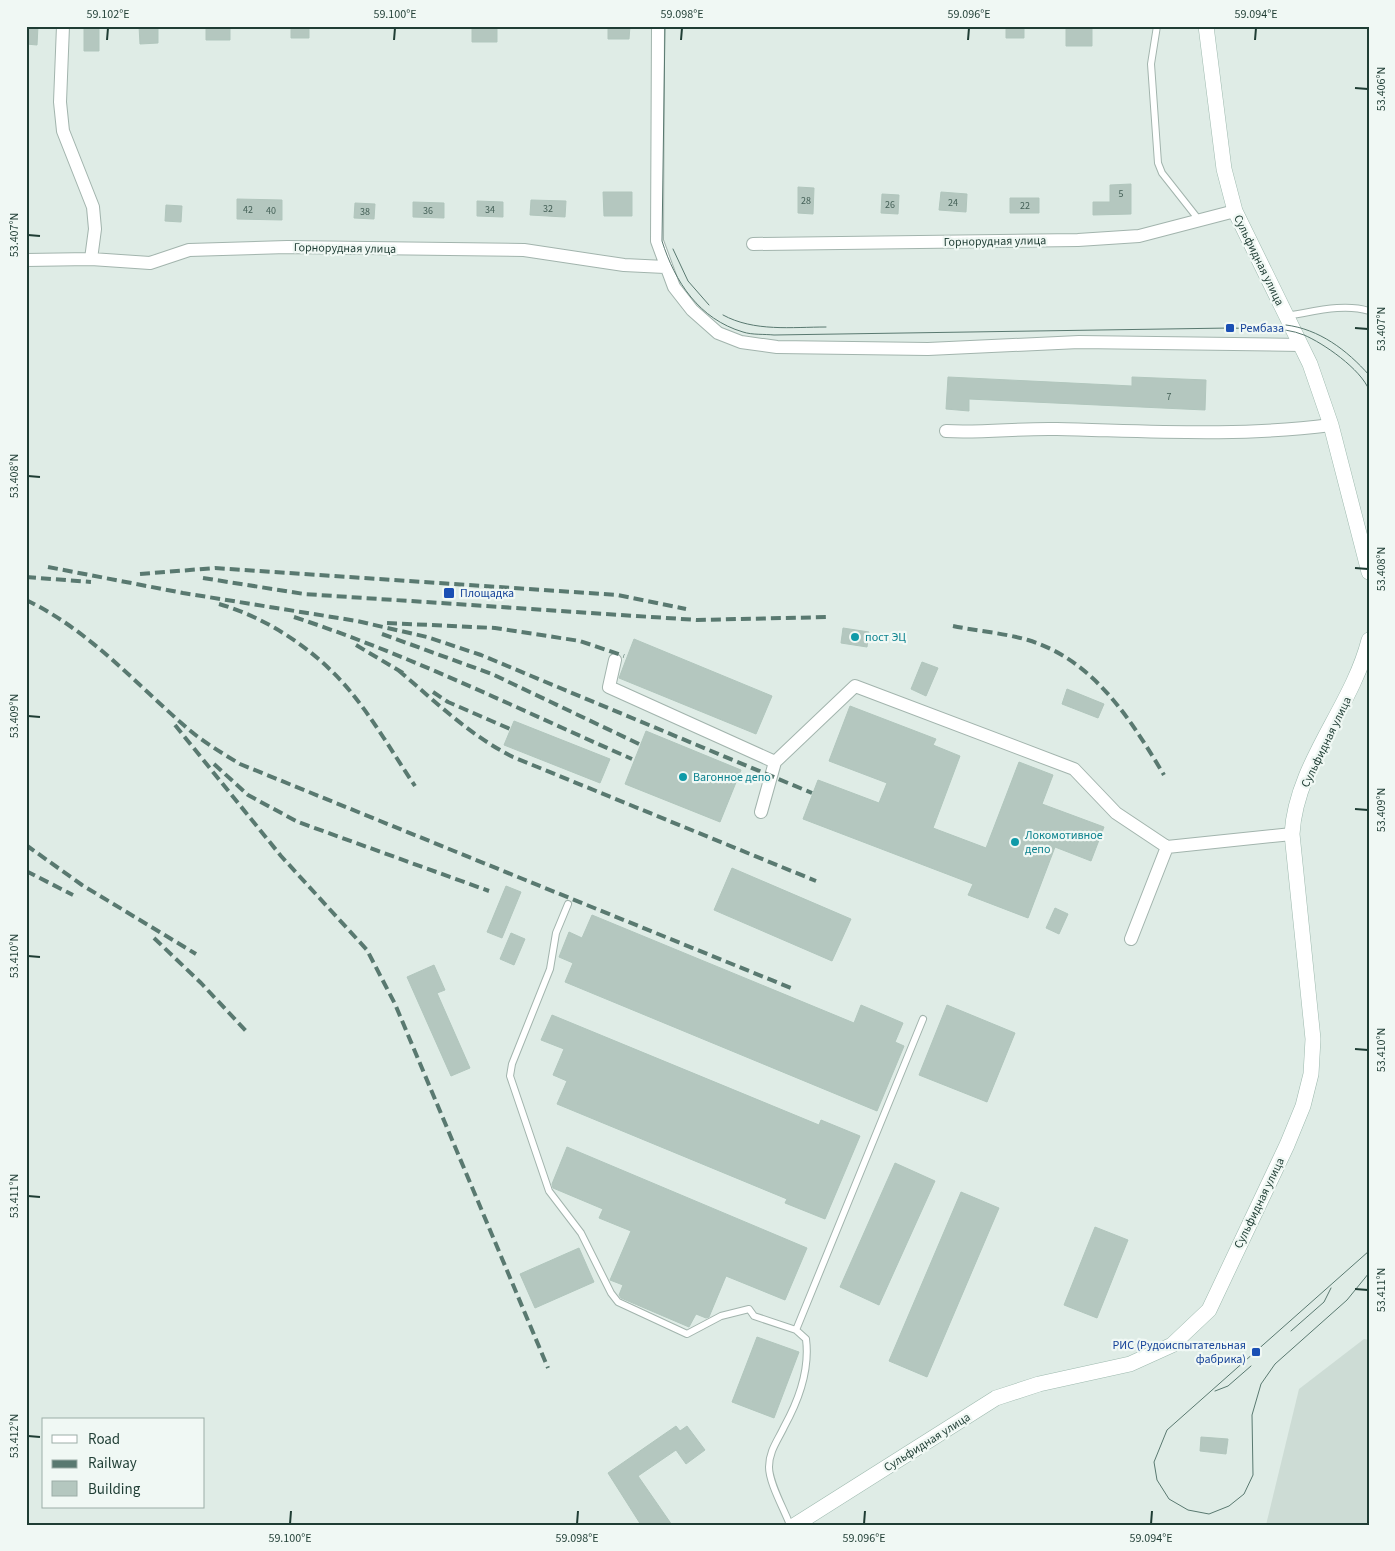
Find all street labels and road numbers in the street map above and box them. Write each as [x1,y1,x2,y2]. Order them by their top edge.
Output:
street label: Сульфидная улица [1229,212,1288,309]
street label: Горнорудная улица [944,232,1046,251]
street label: Горнорудная улица [294,239,396,258]
street label: Сульфидная улица [1297,694,1356,791]
street label: Сульфидная улица [1230,1155,1289,1252]
street label: Сульфидная улица [881,1409,974,1476]

